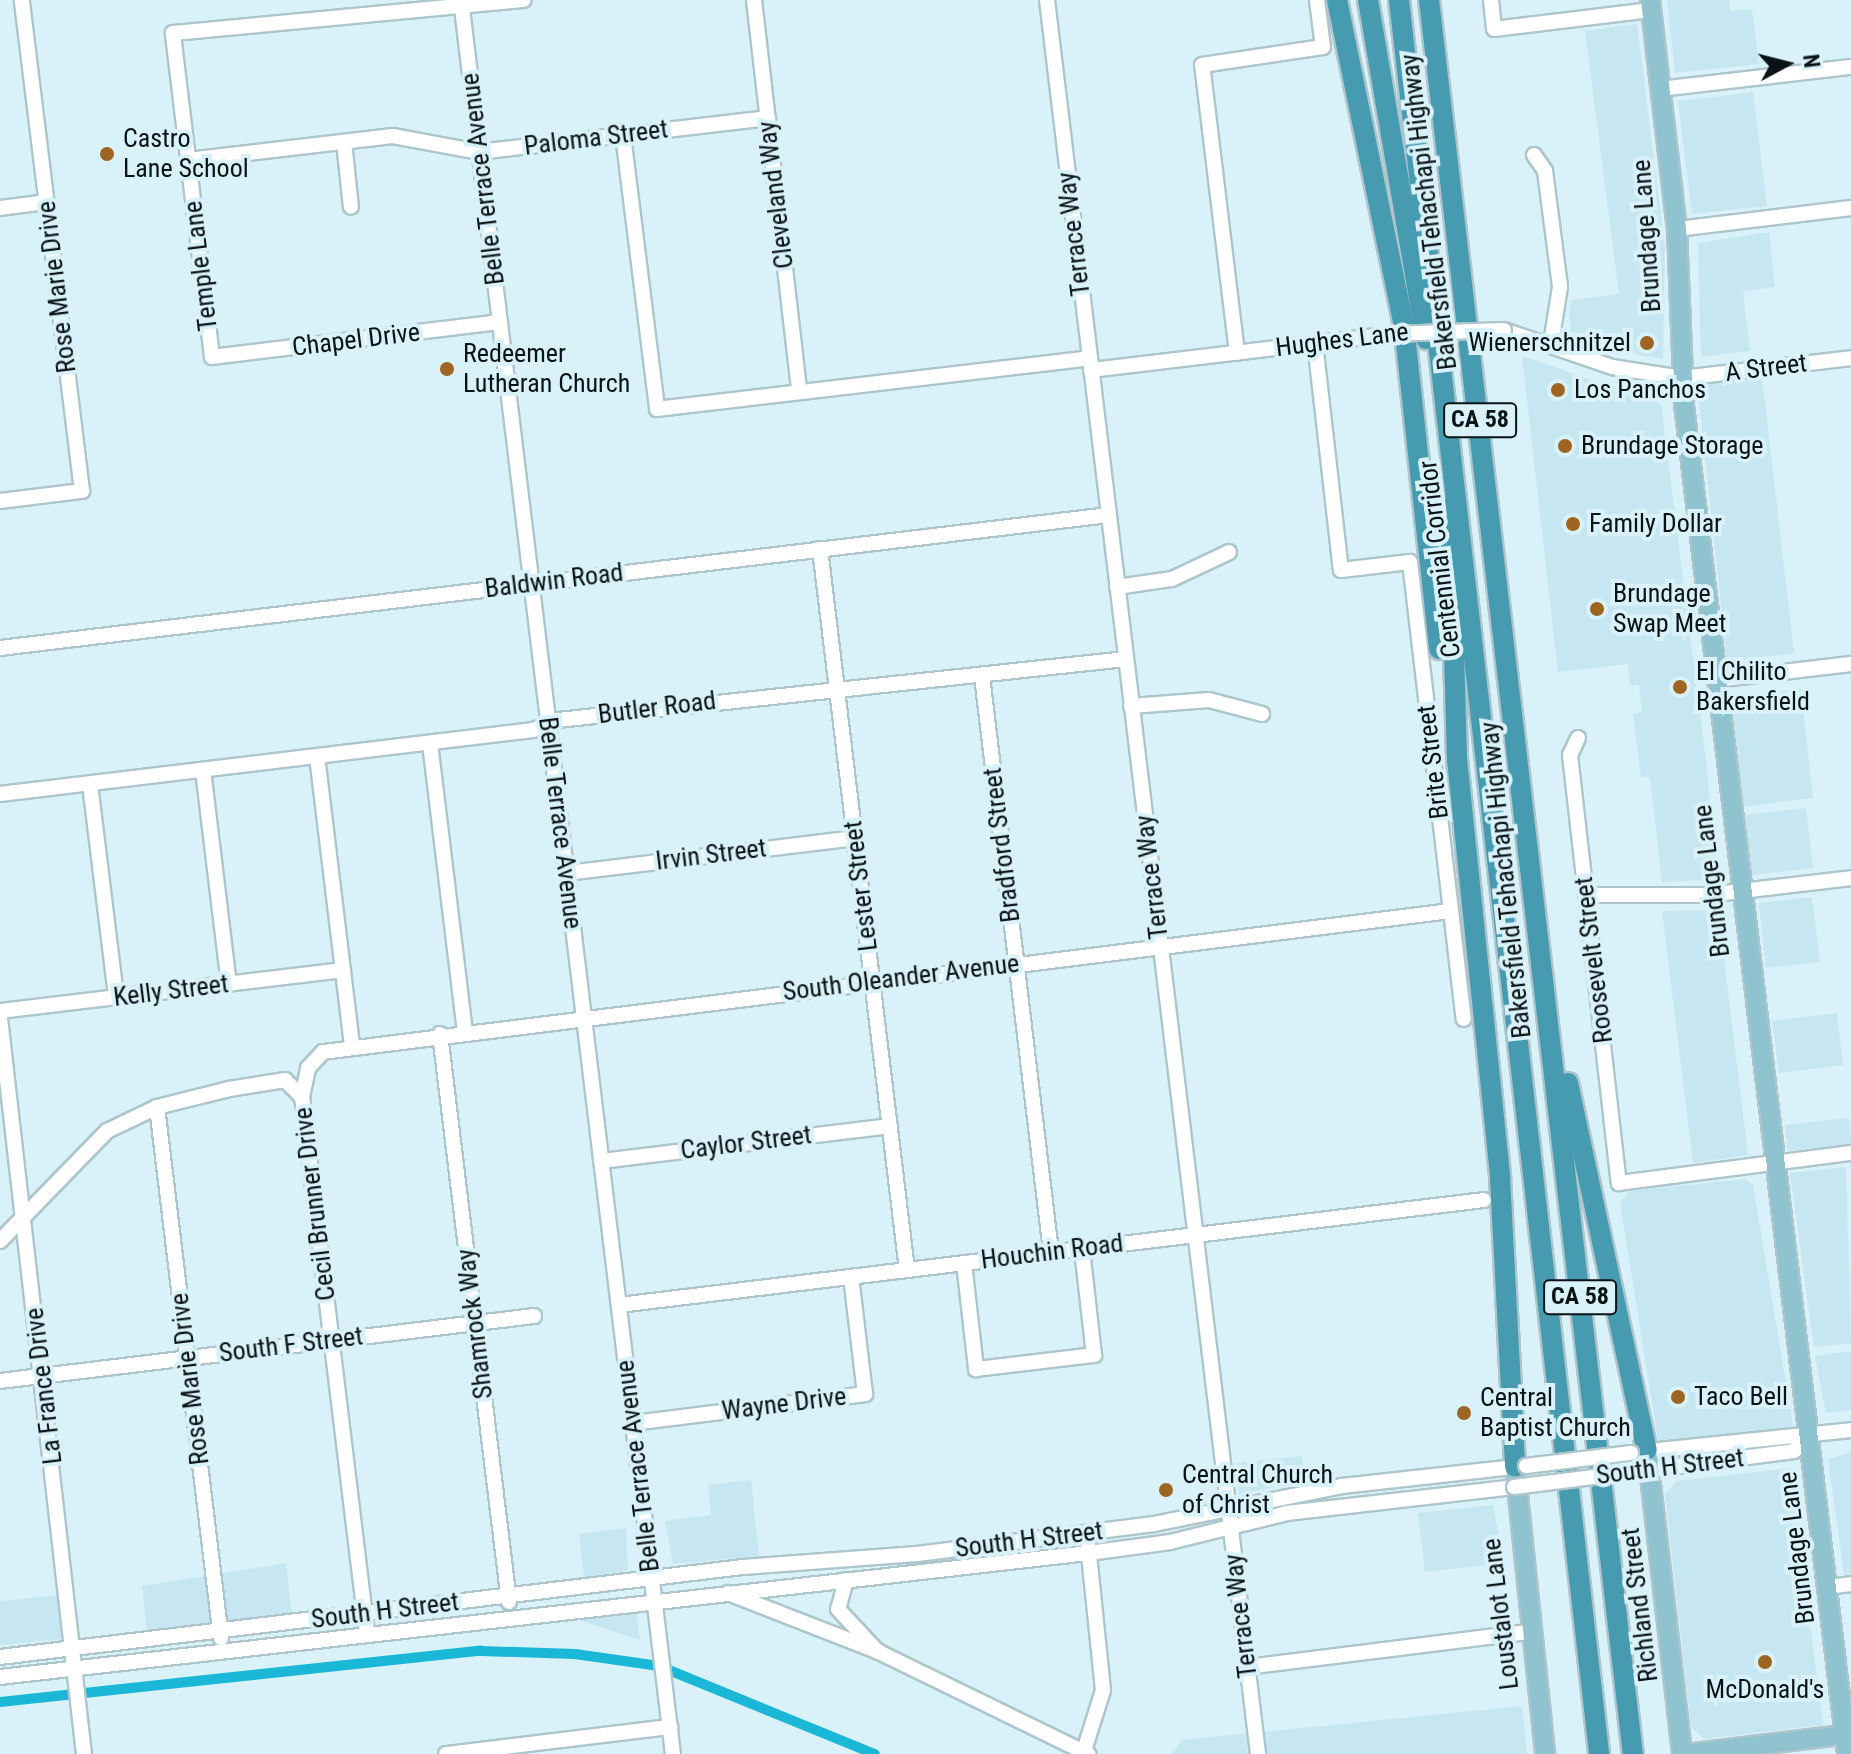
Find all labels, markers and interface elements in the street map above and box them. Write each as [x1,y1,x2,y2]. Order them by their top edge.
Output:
north arrow [1747,24,1827,104]
street label: Bakersfield Tehachapi Highway [1394,52,1464,372]
text: N [1798,53,1825,69]
street label: Belle Terrace Avenue [454,71,512,287]
street label: Paloma Street [522,114,670,162]
street label: Cleveland Way [751,120,801,270]
place label: Castro Lane School [123,123,249,184]
marker: Castro Lane School [98,145,116,163]
street label: Brundage Lane [1626,158,1668,314]
street label: Terrace Way [1051,170,1097,298]
street label: Rose Marie Drive [31,199,83,375]
street label: Temple Lane [178,199,224,333]
street label: Hughes Lane [1274,316,1410,364]
street label: Chapel Drive [290,317,422,363]
place label: Wienerschnitzel [1468,327,1631,359]
marker: Wienerschnitzel [1638,334,1656,352]
place label: Redeemer Lutheran Church [463,338,630,400]
street label: A Street [1723,348,1809,388]
marker: Redeemer Lutheran Church [438,360,456,378]
place label: Los Panchos [1574,374,1706,406]
marker: Los Panchos [1549,381,1567,399]
road number: CA 58 [1442,400,1518,440]
place label: Brundage Storage [1581,430,1763,462]
marker: Brundage Storage [1556,437,1574,455]
street label: Centennial Corridor [1412,459,1468,659]
place label: Family Dollar [1589,508,1722,540]
marker: Family Dollar [1564,515,1582,533]
street label: Baldwin Road [483,557,625,605]
place label: Brundage Swap Meet [1613,578,1726,640]
marker: Brundage Swap Meet [1588,600,1606,618]
place label: El Chilito Bakersfield [1696,656,1810,718]
marker: El Chilito Bakersfield [1671,678,1689,696]
street label: Butler Road [596,685,718,731]
street label: Brite Street [1411,703,1455,821]
street label: Belle Terrace Avenue [531,715,589,931]
street label: Bakersfield Tehachapi Highway [1474,720,1538,1040]
street label: Bradford Street [977,766,1027,924]
street label: Brundage Lane [1687,803,1737,959]
street label: Terrace Way [1129,813,1175,941]
street label: Lester Street [838,819,884,953]
street label: Irvin Street [654,833,768,877]
street label: Roosevelt Street [1568,875,1620,1045]
street label: South Oleander Avenue [781,948,1021,1008]
street label: Kelly Street [112,968,230,1014]
street label: Cecil Brunner Drive [288,1105,342,1303]
street label: Caylor Street [679,1119,813,1167]
street label: Houchin Road [979,1228,1125,1276]
street label: Shamrock Way [450,1247,500,1401]
road number: CA 58 [1542,1277,1618,1317]
street label: Rose Marie Drive [164,1291,216,1467]
street label: La France Drive [19,1306,69,1466]
street label: South F Street [217,1321,365,1369]
street label: Belle Terrace Avenue [609,1358,667,1574]
street label: Wayne Drive [720,1381,848,1427]
place label: Taco Bell [1694,1381,1788,1413]
place label: Central Baptist Church [1480,1382,1631,1444]
marker: Taco Bell [1669,1388,1687,1406]
marker: Central Baptist Church [1455,1404,1473,1422]
street label: South H Street [1594,1442,1746,1492]
place label: Central Church of Christ [1182,1459,1333,1520]
street label: Brundage Lane [1772,1470,1822,1626]
marker: Central Church of Christ [1157,1481,1175,1499]
street label: South H Street [953,1515,1105,1565]
street label: Richland Street [1615,1526,1665,1684]
street label: Loustalot Lane [1476,1537,1526,1691]
street label: Terrace Way [1218,1552,1264,1680]
street label: South H Street [309,1586,461,1636]
marker: McDonald's [1756,1653,1774,1671]
place label: McDonald's [1706,1674,1824,1706]

